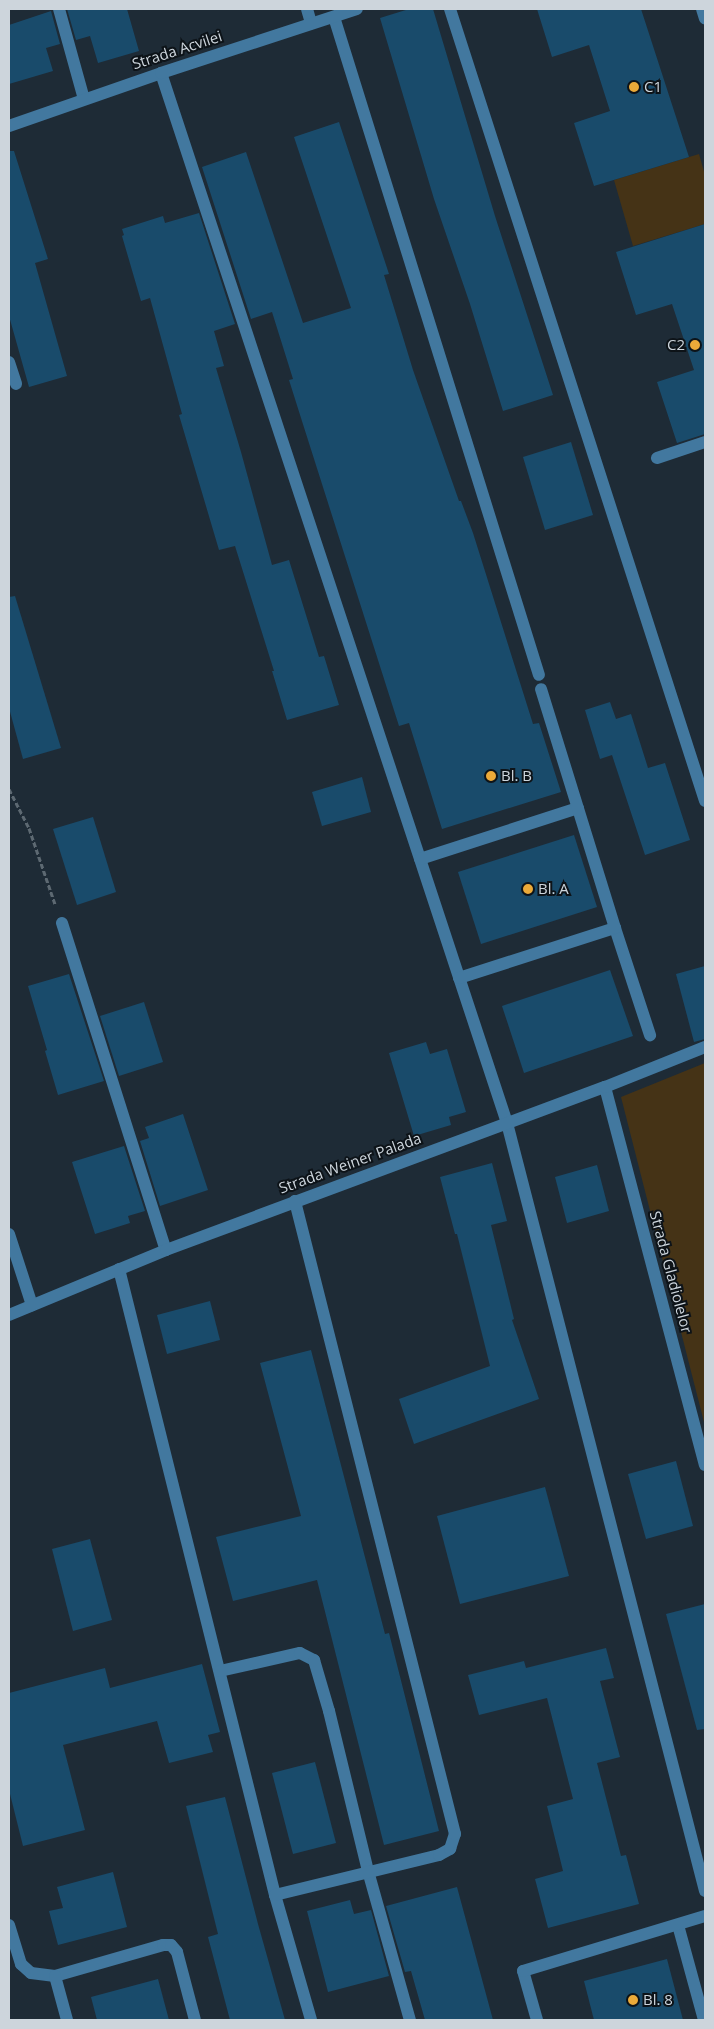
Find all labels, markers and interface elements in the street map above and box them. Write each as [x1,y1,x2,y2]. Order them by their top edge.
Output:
street label: Strada Acvilei [130,27,224,73]
place label: C1 [644,78,662,96]
marker: C1 [628,81,640,93]
place label: C2 [667,336,685,354]
marker: C2 [689,339,701,351]
place label: Bl. B [501,767,532,785]
marker: Bl. B [485,770,497,782]
place label: Bl. A [538,880,569,898]
marker: Bl. A [522,883,534,895]
street label: Strada Weiner Palada [276,1129,424,1197]
street label: Strada Gladiolelor [646,1209,696,1335]
place label: Bl. 8 [643,1991,673,2009]
marker: Bl. 8 [627,1994,639,2006]

